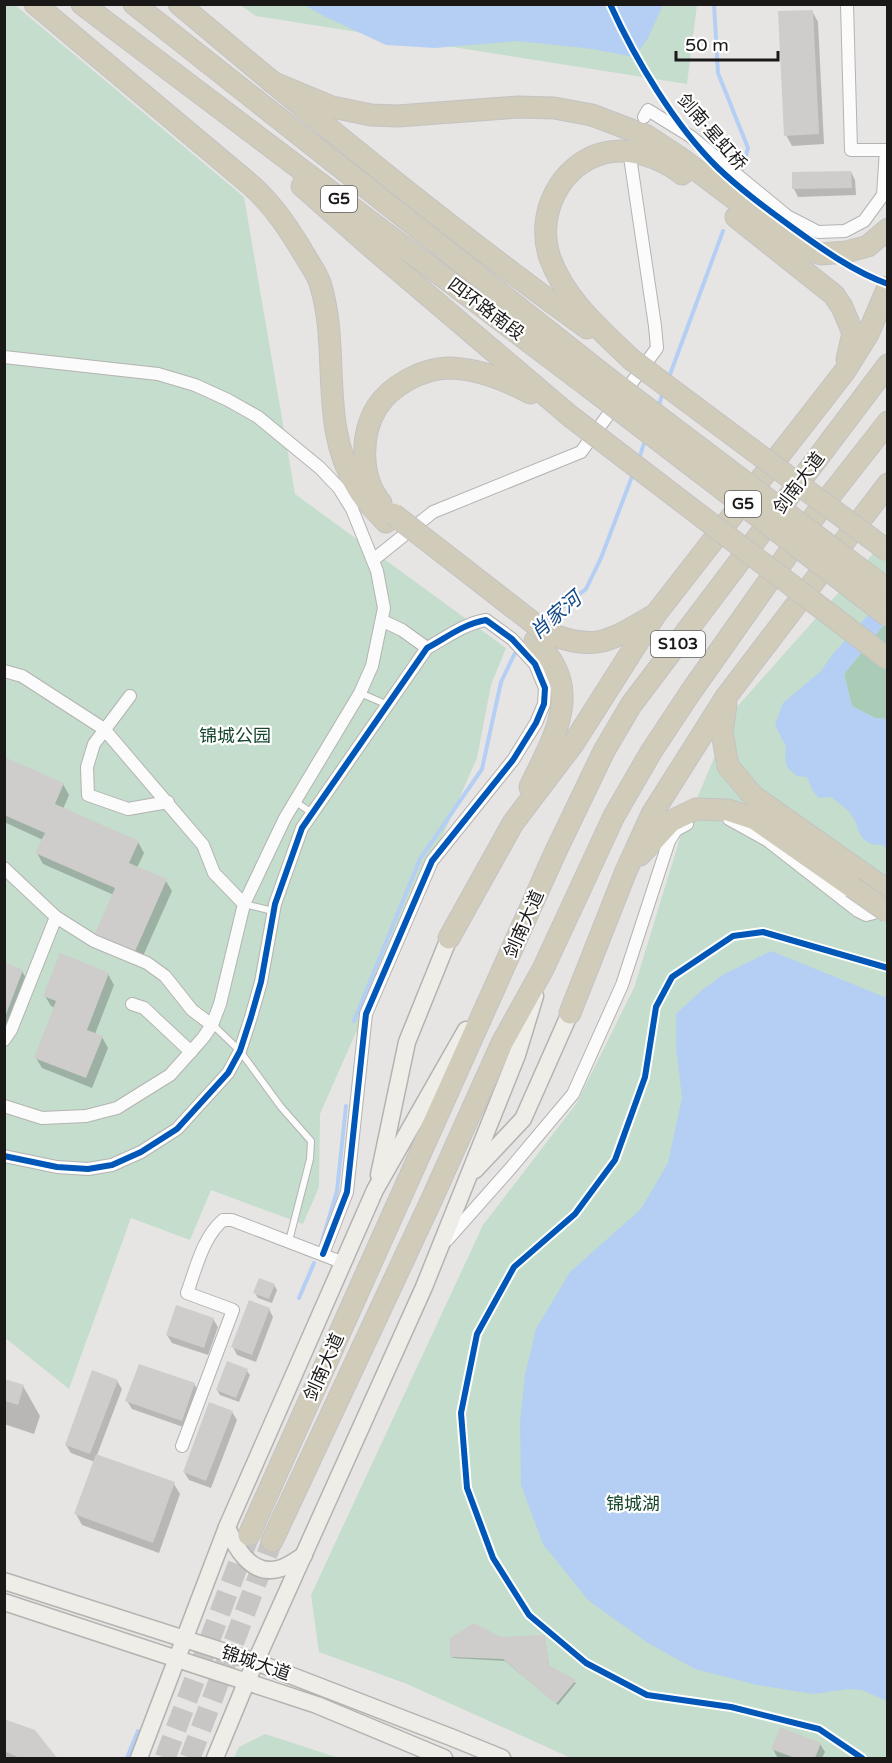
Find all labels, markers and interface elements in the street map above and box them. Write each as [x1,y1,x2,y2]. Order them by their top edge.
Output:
scale bar [676,24,778,62]
text: 50 m [685,34,729,56]
street label: 剑南·星虹桥 [673,89,751,175]
road number: G5 [321,186,357,212]
street label: 四环路南段 [443,273,529,345]
street label: 剑南大道 [769,448,829,518]
road number: G5 [725,491,761,517]
water label: 肖家河 [525,585,590,645]
road number: S103 [651,631,705,657]
park label: 锦城公园 [199,725,271,747]
street label: 剑南大道 [499,887,549,961]
street label: 剑南大道 [299,1330,349,1404]
park label: 锦城湖 [606,1493,660,1515]
street label: 锦城大道 [218,1641,294,1685]

